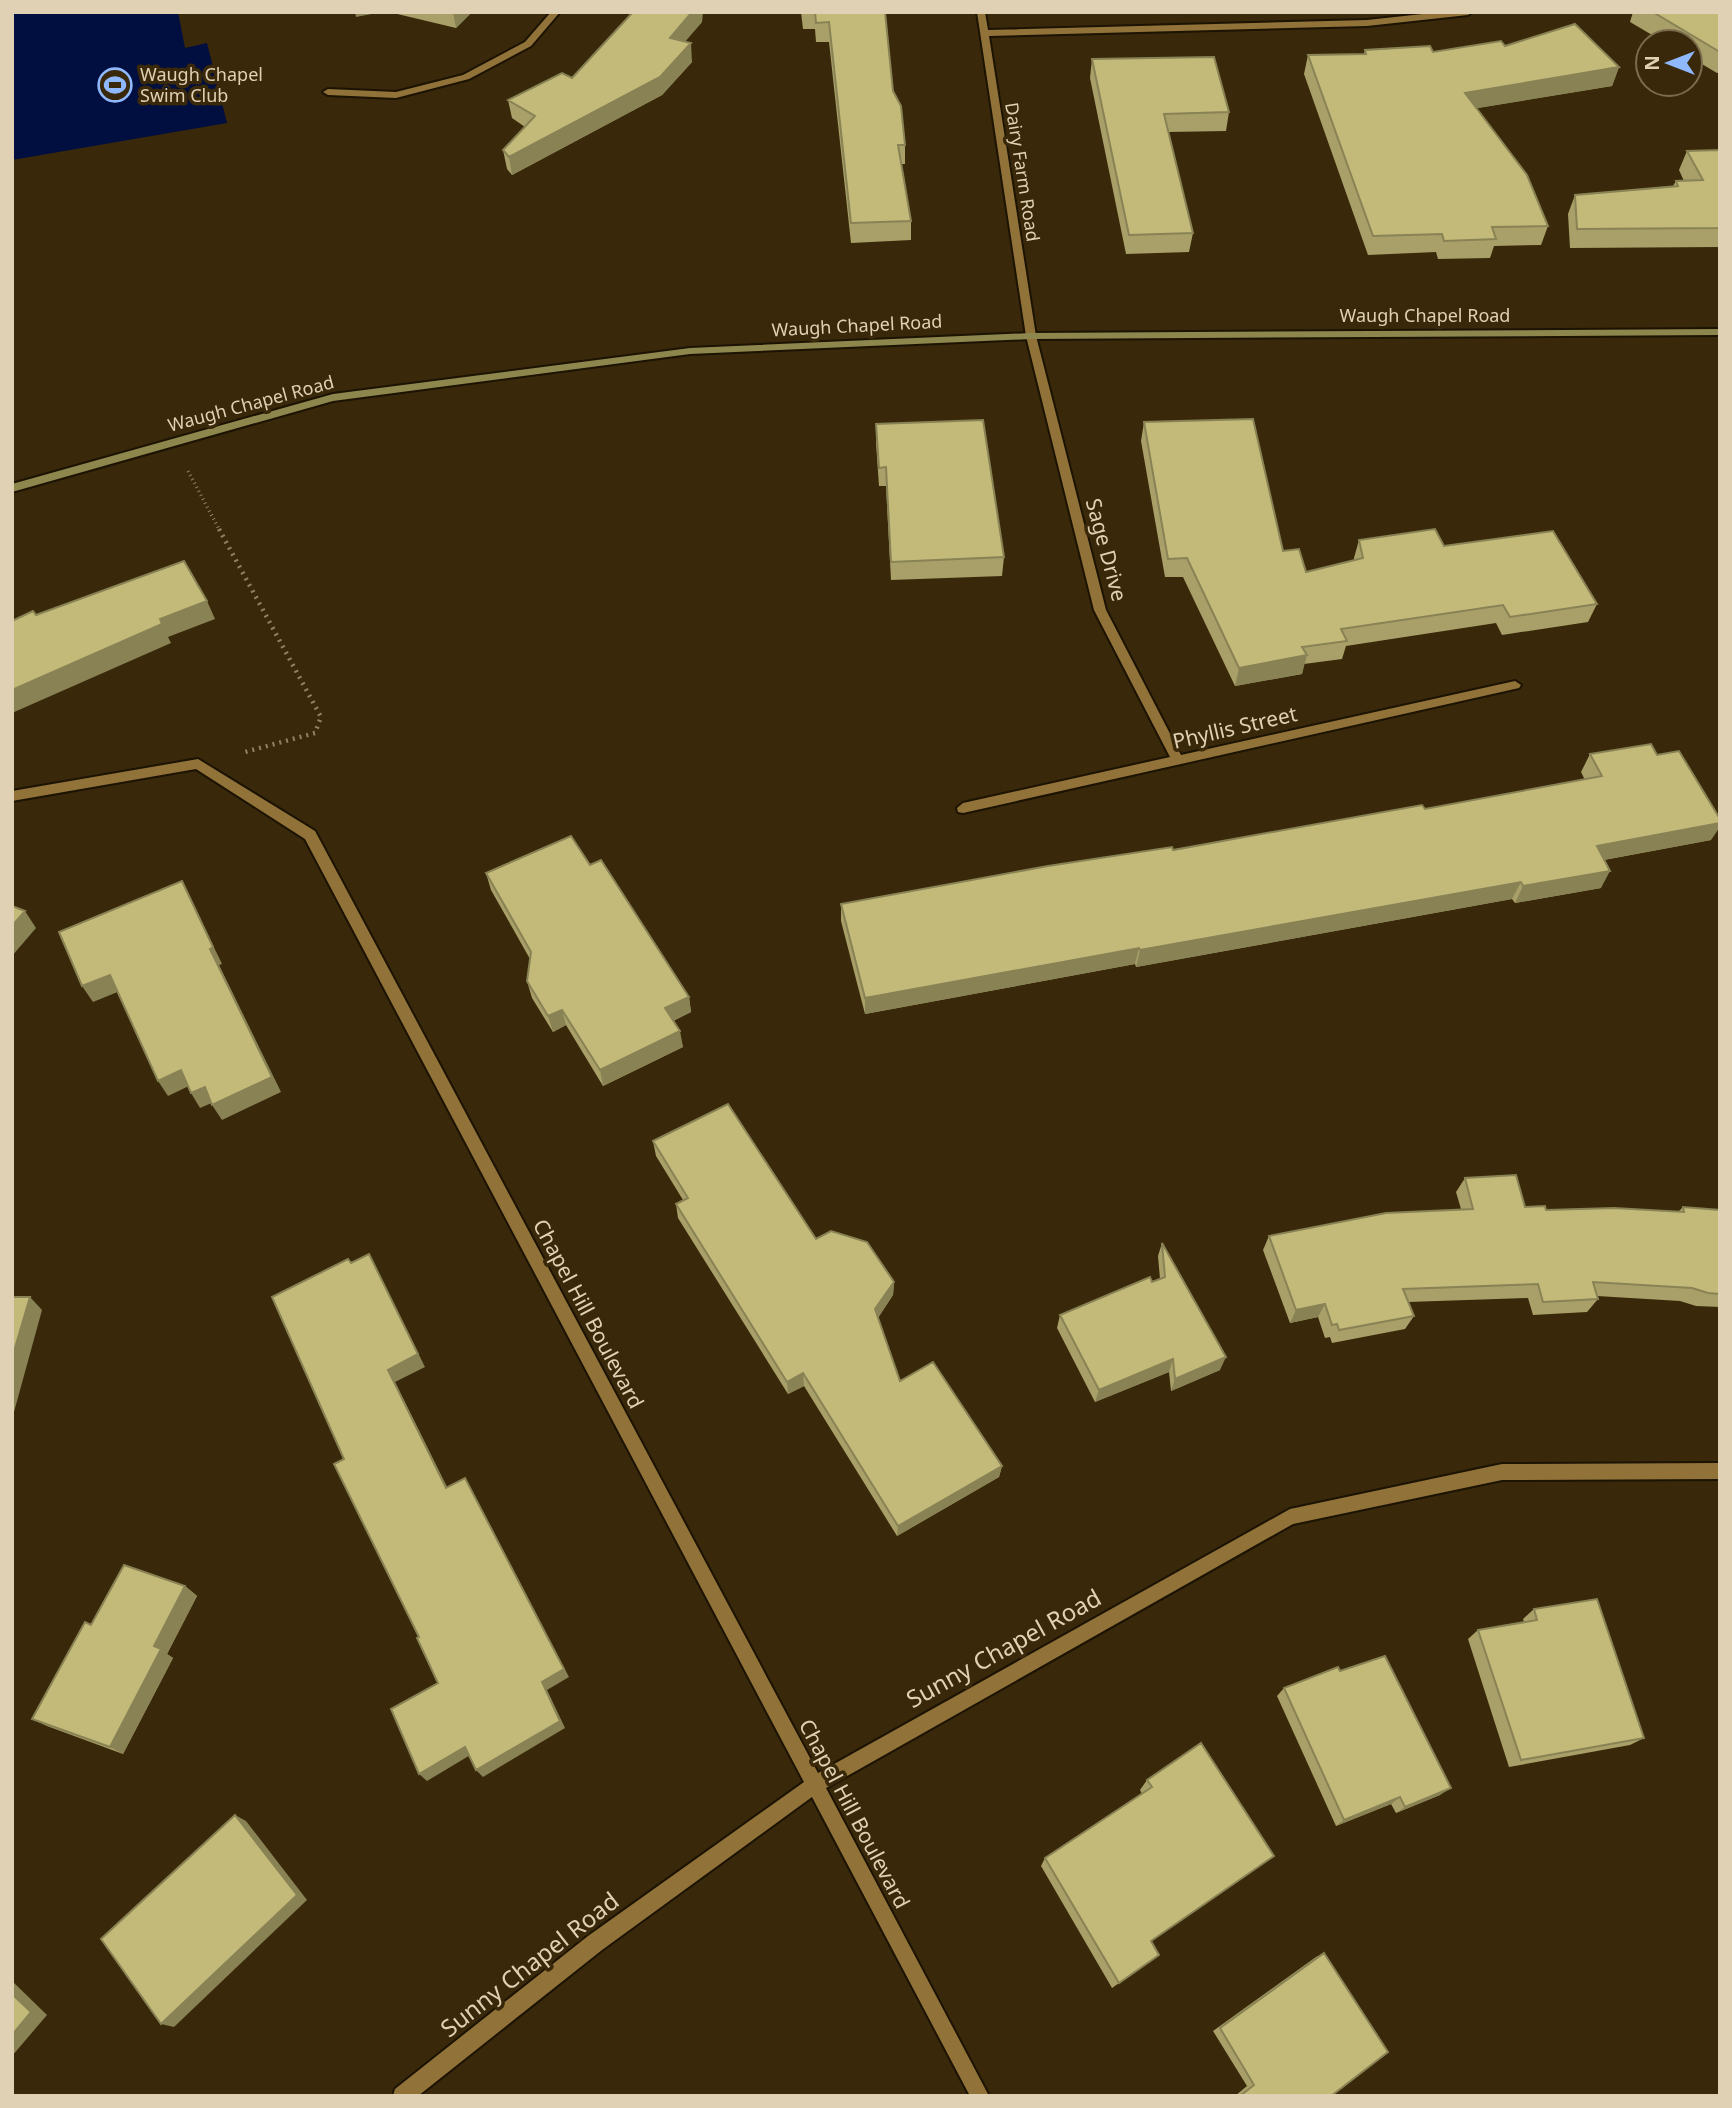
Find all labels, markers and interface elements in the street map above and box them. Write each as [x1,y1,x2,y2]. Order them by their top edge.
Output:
north arrow [1634,28,1704,98]
text: N [1639,55,1665,71]
place label: Waugh Chapel Swim Club [140,62,263,107]
sports icon: Waugh Chapel Swim Club [96,66,134,104]
street label: Dairy Farm Road [1000,100,1046,243]
street label: Waugh Chapel Road [1340,303,1510,327]
street label: Waugh Chapel Road [771,309,943,341]
street label: Waugh Chapel Road [165,369,336,437]
street label: Sage Drive [1080,495,1134,604]
street label: Phyllis Street [1170,699,1300,755]
street label: Chapel Hill Boulevard [527,1214,651,1413]
street label: Sunny Chapel Road [900,1580,1107,1715]
street label: Chapel Hill Boulevard [793,1714,917,1913]
street label: Sunny Chapel Road [433,1884,625,2044]

